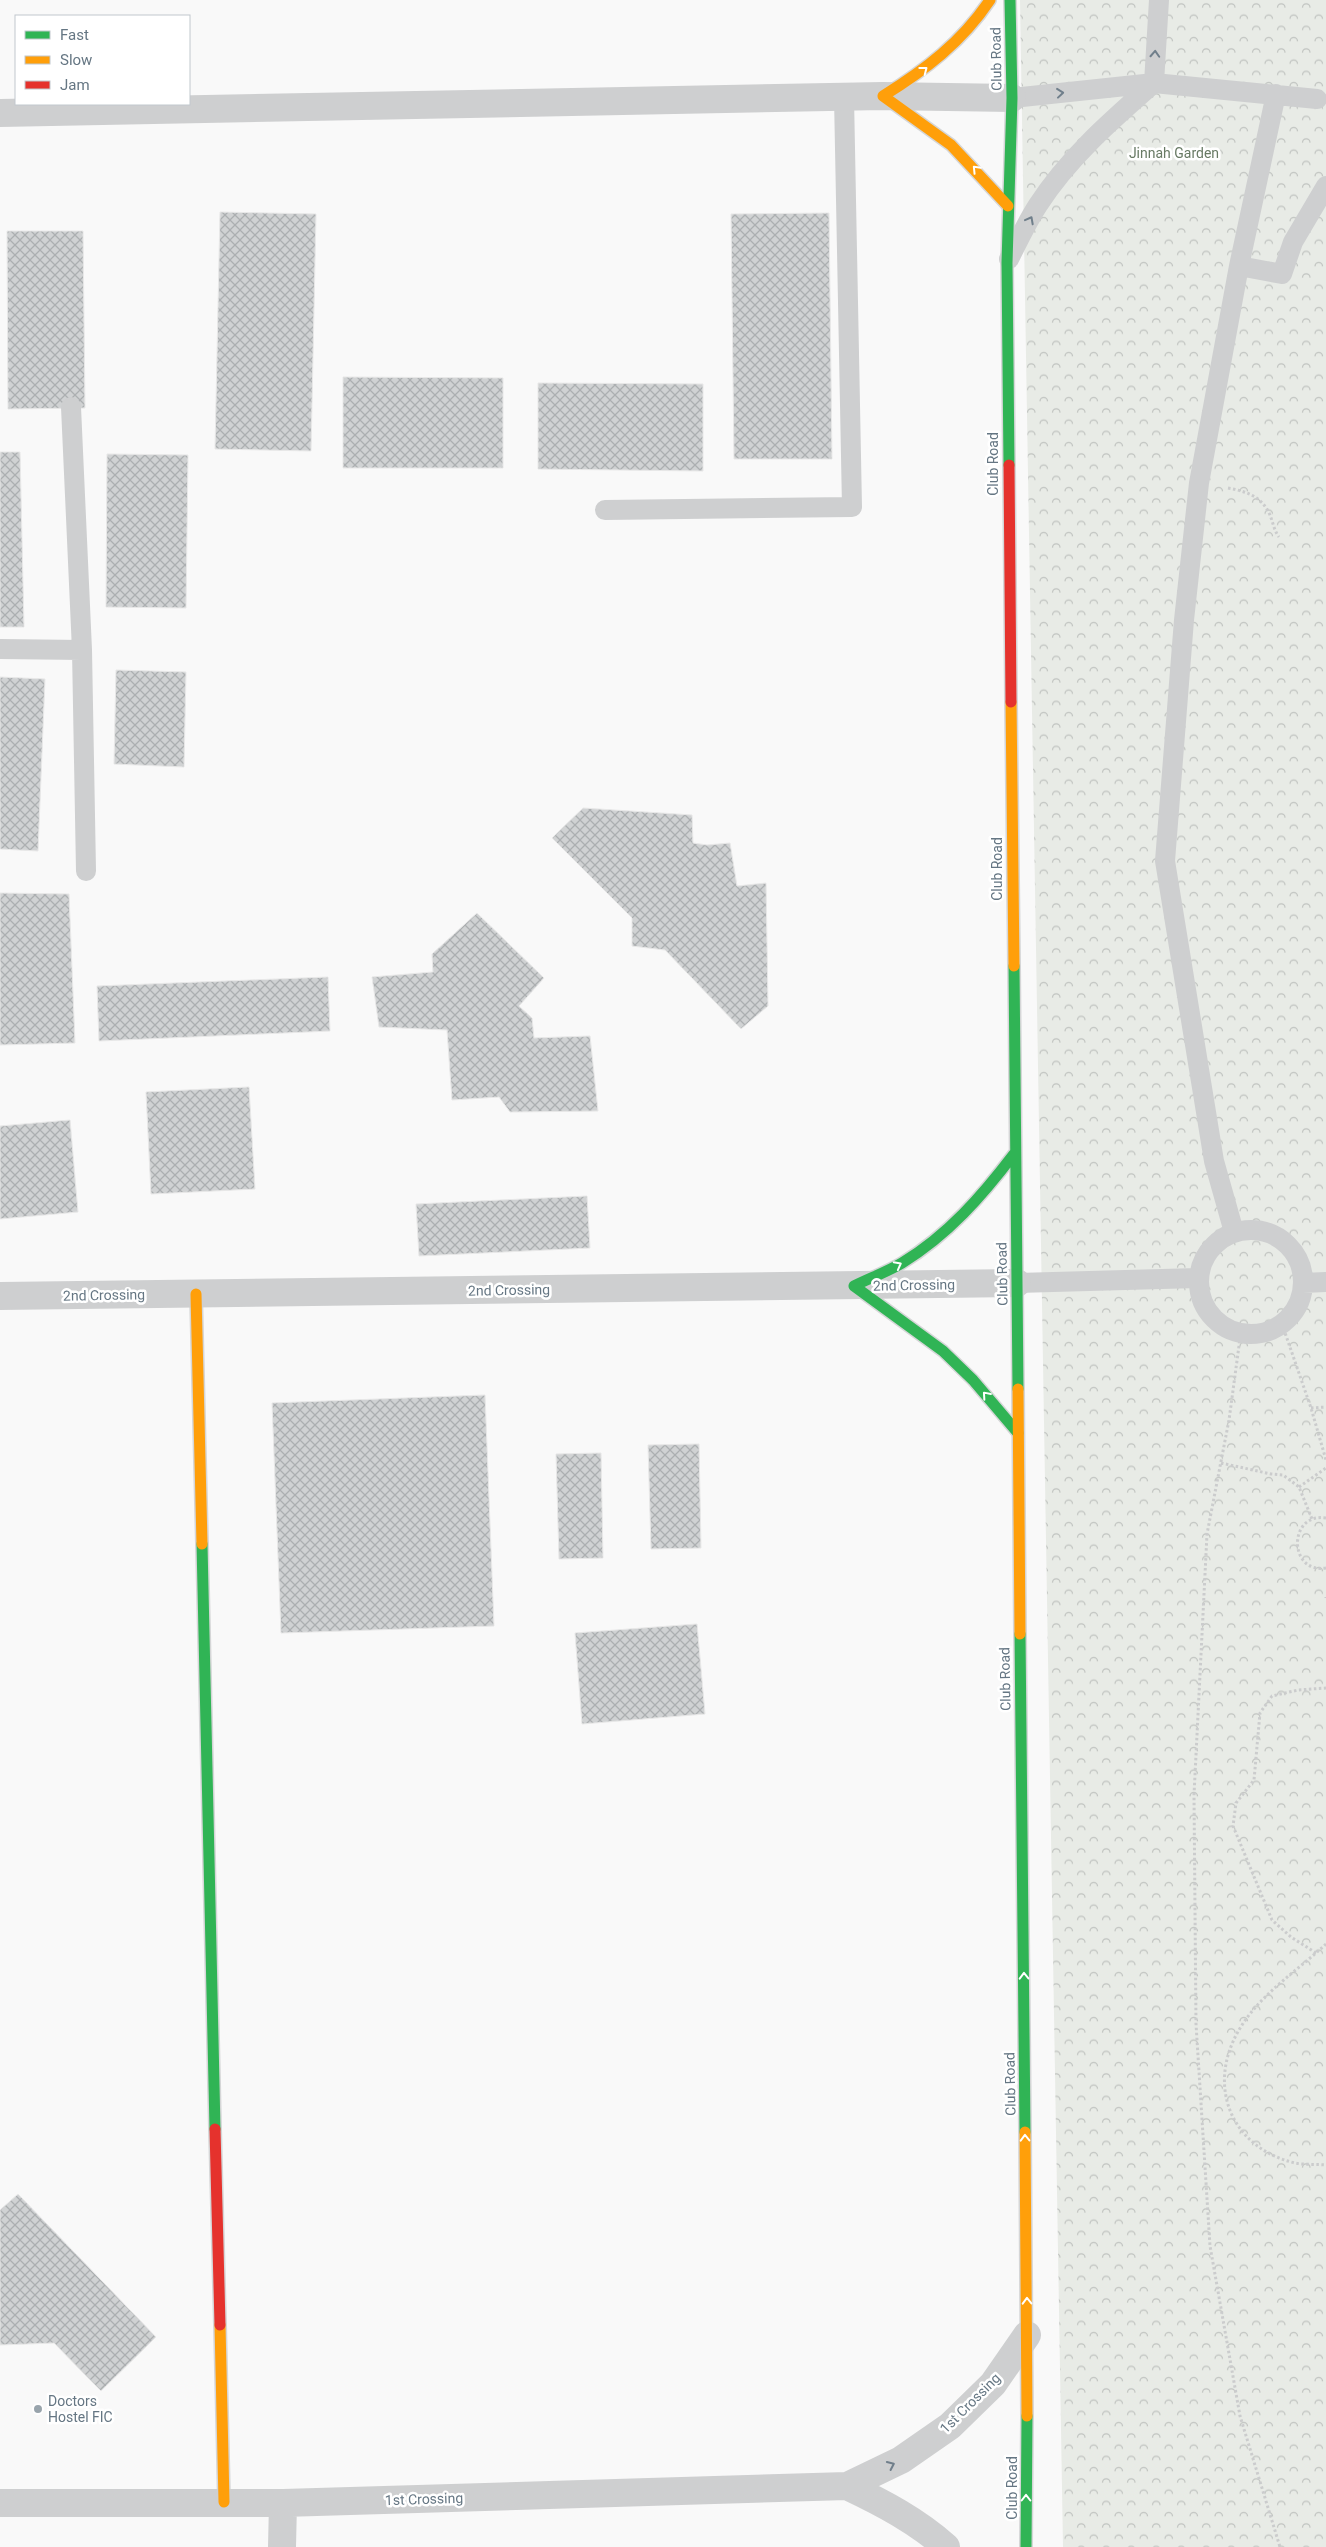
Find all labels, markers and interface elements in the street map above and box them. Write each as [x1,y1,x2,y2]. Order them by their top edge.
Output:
legend [15,15,190,105]
text: Fast [60,26,89,44]
street label: Club Road [987,27,1005,91]
one-way arrow [1150,50,1161,58]
text: Slow [60,51,92,69]
one-way arrow [918,67,927,75]
text: Jam [60,76,90,94]
one-way arrow [1057,87,1065,98]
park label: Jinnah Garden [1129,145,1219,161]
one-way arrow [973,166,982,175]
one-way arrow [1024,216,1034,225]
street label: Club Road [985,432,1001,496]
street label: Club Road [989,837,1005,901]
street label: Club Road [993,1242,1011,1306]
one-way arrow [892,1261,901,1271]
street label: 2nd Crossing [873,1276,955,1294]
street label: 2nd Crossing [468,1281,550,1299]
street label: 2nd Crossing [63,1286,145,1304]
one-way arrow [983,1392,992,1401]
street label: Club Road [996,1647,1014,1711]
one-way arrow [1018,1972,1029,1980]
street label: Club Road [1001,2052,1019,2116]
one-way arrow [1020,2134,1030,2142]
one-way arrow [1022,2297,1032,2304]
street label: 1st Crossing [937,2370,1003,2436]
place label: Doctors Hostel FIC [48,2393,113,2425]
marker: Doctors Hostel FIC [32,2403,44,2415]
street label: Club Road [1004,2456,1020,2520]
one-way arrow [886,2461,895,2471]
street label: 1st Crossing [385,2490,463,2508]
one-way arrow [1021,2494,1032,2502]

